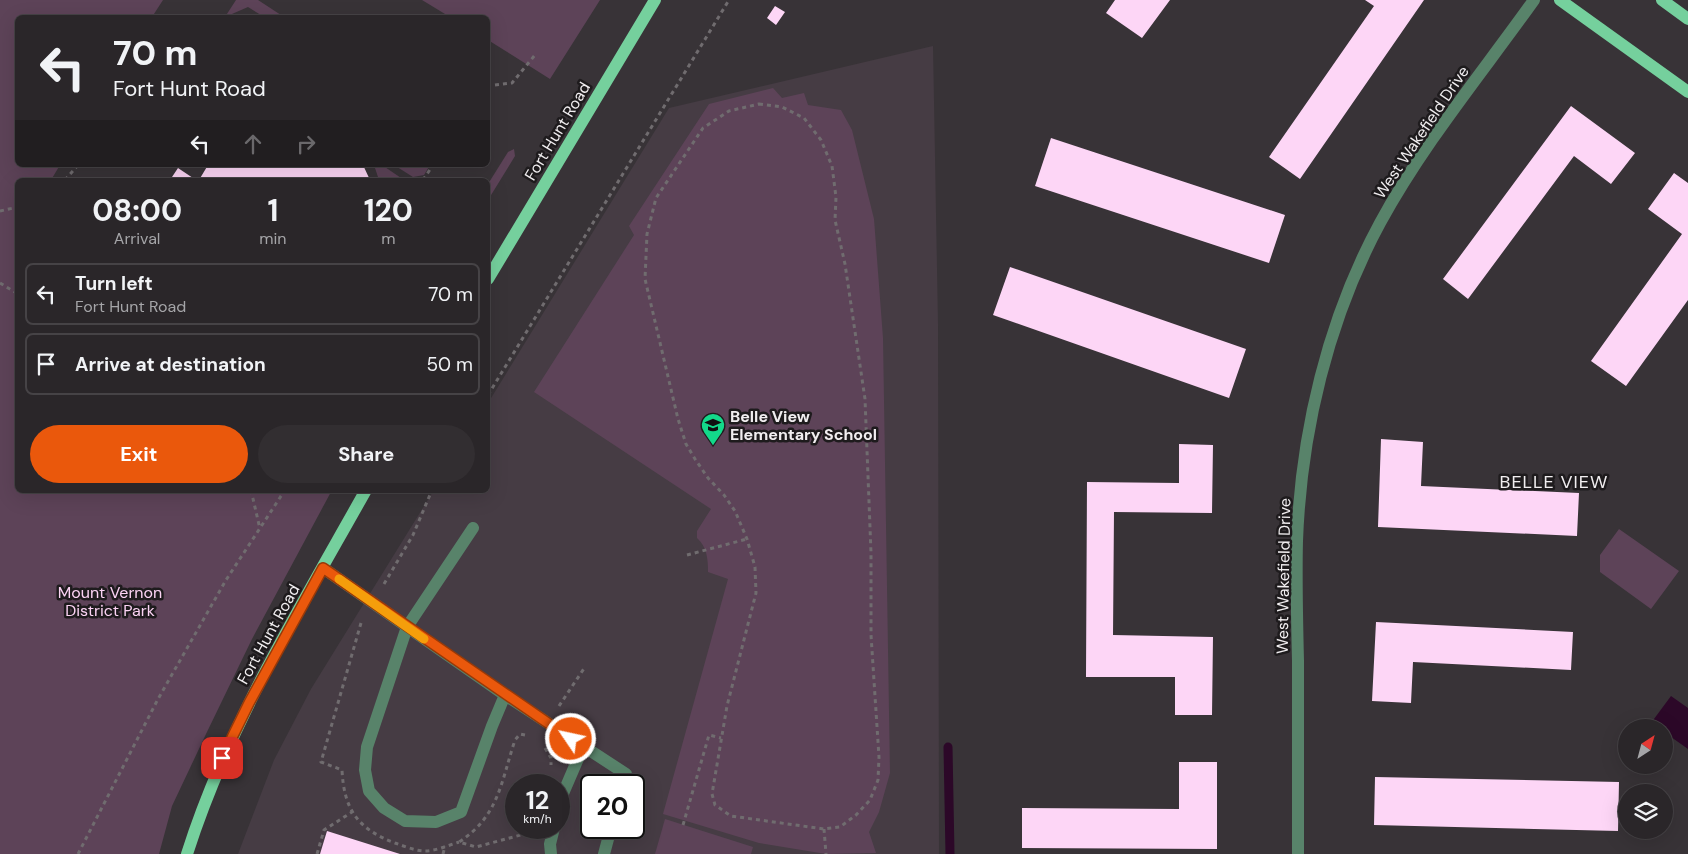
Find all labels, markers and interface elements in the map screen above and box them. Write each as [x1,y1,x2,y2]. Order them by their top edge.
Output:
text: 70 m [113,30,197,76]
icon: left [30,35,95,100]
street label: West Wakefield Drive [1369,62,1474,203]
text: Fort Hunt Road [113,74,266,103]
street label: Fort Hunt Road [520,78,595,184]
icon: left [186,130,214,158]
icon: ahead [239,130,267,158]
icon: right [292,130,320,158]
text: 08:00 [92,191,182,230]
text: 1 [267,191,278,230]
text: 120 [364,191,413,230]
text: Arrival [114,228,160,249]
text: min [259,228,287,249]
text: m [381,228,395,249]
text: Turn left [75,271,153,296]
icon: left [32,280,60,308]
text: 70 m [428,282,473,307]
text: Fort Hunt Road [75,296,186,317]
icon: arrive [32,350,60,378]
text: Arrive at destination [75,352,266,377]
text: 50 m [426,352,473,377]
place label: Belle View Elementary School [730,406,877,445]
school or university icon: Belle View Elementary School [700,412,726,446]
button: Exit [30,425,248,483]
button: Share [258,425,475,483]
district label: BELLE VIEW [1500,470,1608,494]
street label: West Wakefield Drive [1272,498,1295,654]
street label: Fort Hunt Road [232,581,305,688]
park label: Mount Vernon District Park [58,582,162,621]
position arrow [544,712,596,764]
north arrow [1618,719,1672,774]
map controls [1618,719,1673,839]
pin [201,737,243,779]
icon: arrive [208,744,236,772]
speed limit sign: 20 [580,774,645,839]
text: 12 [526,784,549,817]
button: layers [1618,784,1673,839]
text: km/h [523,811,552,827]

